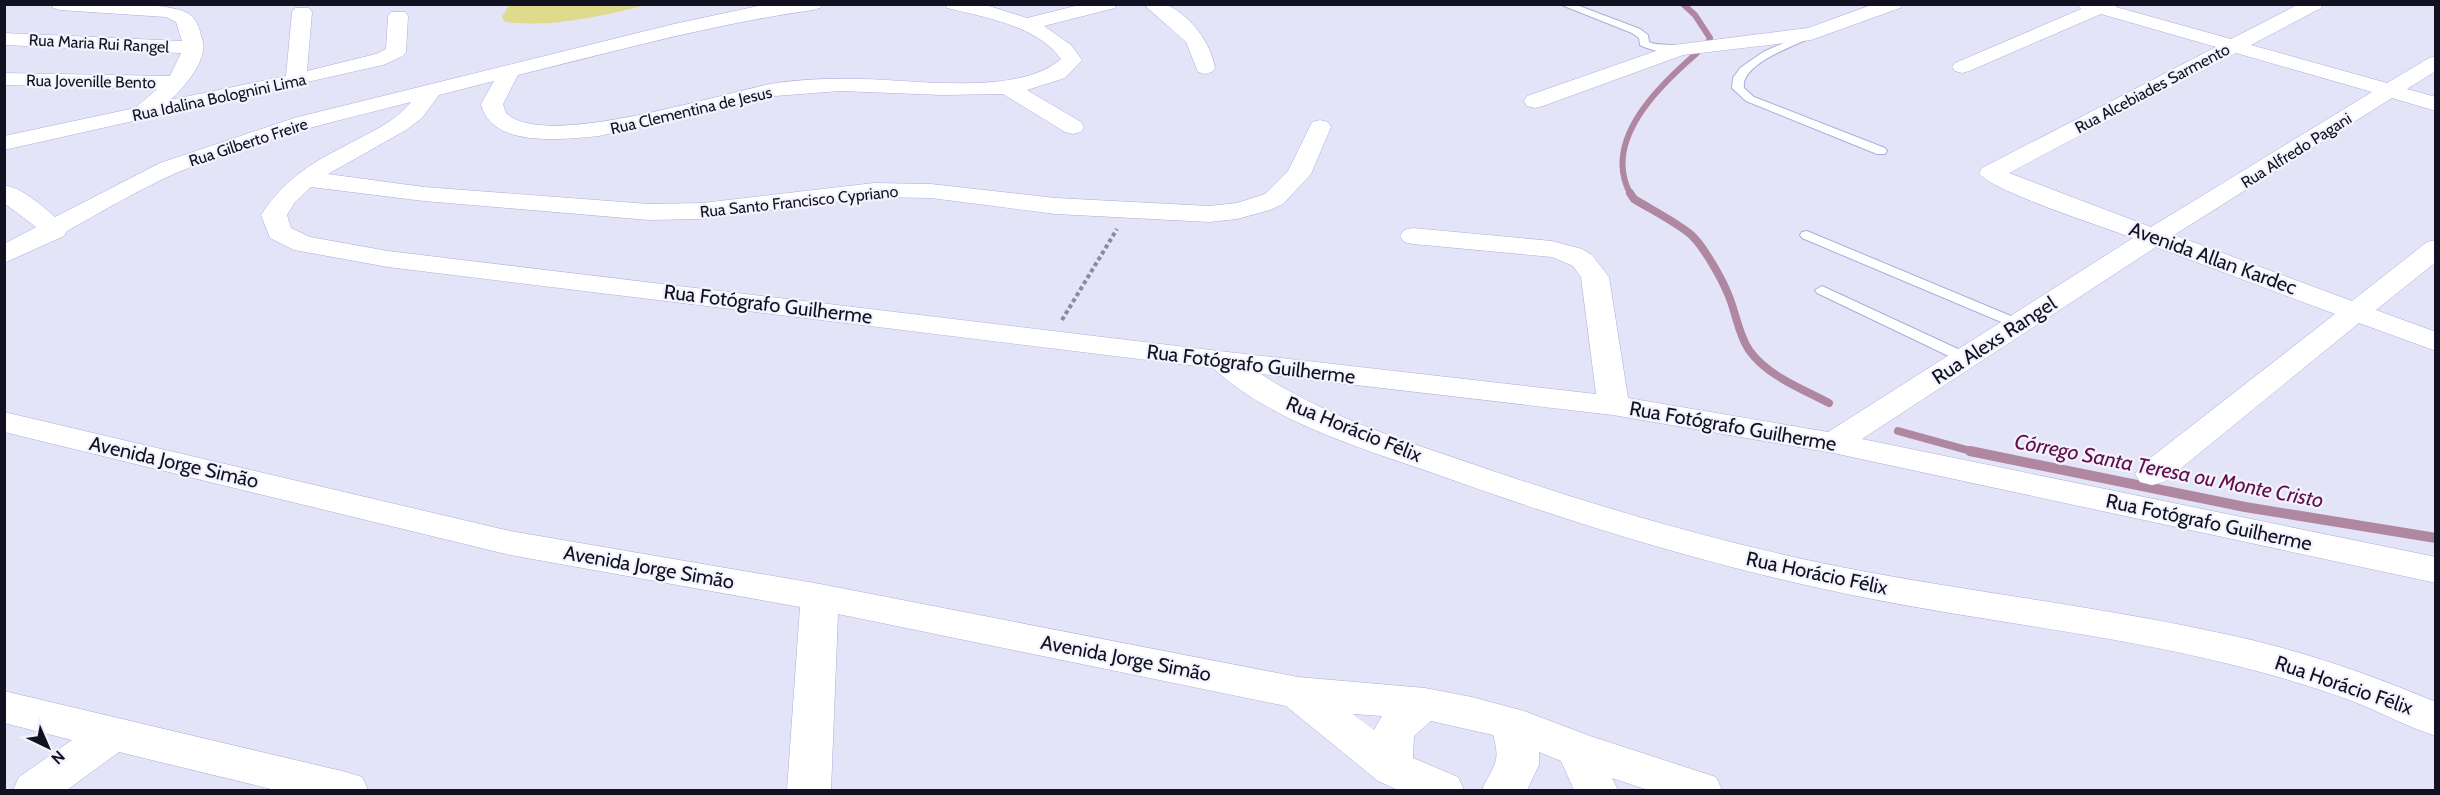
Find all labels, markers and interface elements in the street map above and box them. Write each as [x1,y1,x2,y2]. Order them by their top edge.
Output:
street label: Rua Maria Rui Rangel [28,30,170,57]
street label: Rua Alcebiades Sarmento [2072,39,2233,137]
street label: Rua Idalina Bolognini Lima [130,70,308,125]
street label: Rua Jovenille Bento [26,71,156,92]
street label: Rua Clementina de Jesus [608,83,774,138]
street label: Rua Alfredo Pagani [2237,109,2355,192]
street label: Rua Gilberto Freire [186,114,310,171]
street label: Rua Santo Francisco Cypriano [699,182,899,221]
street label: Avenida Allan Kardec [2126,217,2300,299]
street label: Rua Fotógrafo Guilherme [662,279,874,329]
street label: Rua Alexs Rangel [1927,291,2061,389]
street label: Rua Fotógrafo Guilherme [1145,339,1357,389]
street label: Rua Horácio Félix [1283,391,1426,467]
street label: Rua Fotógrafo Guilherme [1628,396,1838,456]
water label: Córrego Santa Teresa ou Monte Cristo [2013,428,2326,513]
street label: Avenida Jorge Simão [87,431,261,493]
street label: Rua Fotógrafo Guilherme [2104,488,2314,556]
street label: Avenida Jorge Simão [562,540,736,594]
street label: Rua Horácio Félix [1744,546,1890,600]
street label: Avenida Jorge Simão [1039,630,1213,686]
street label: Rua Horácio Félix [2272,650,2417,720]
north arrow [18,717,78,777]
text: N [47,747,69,768]

